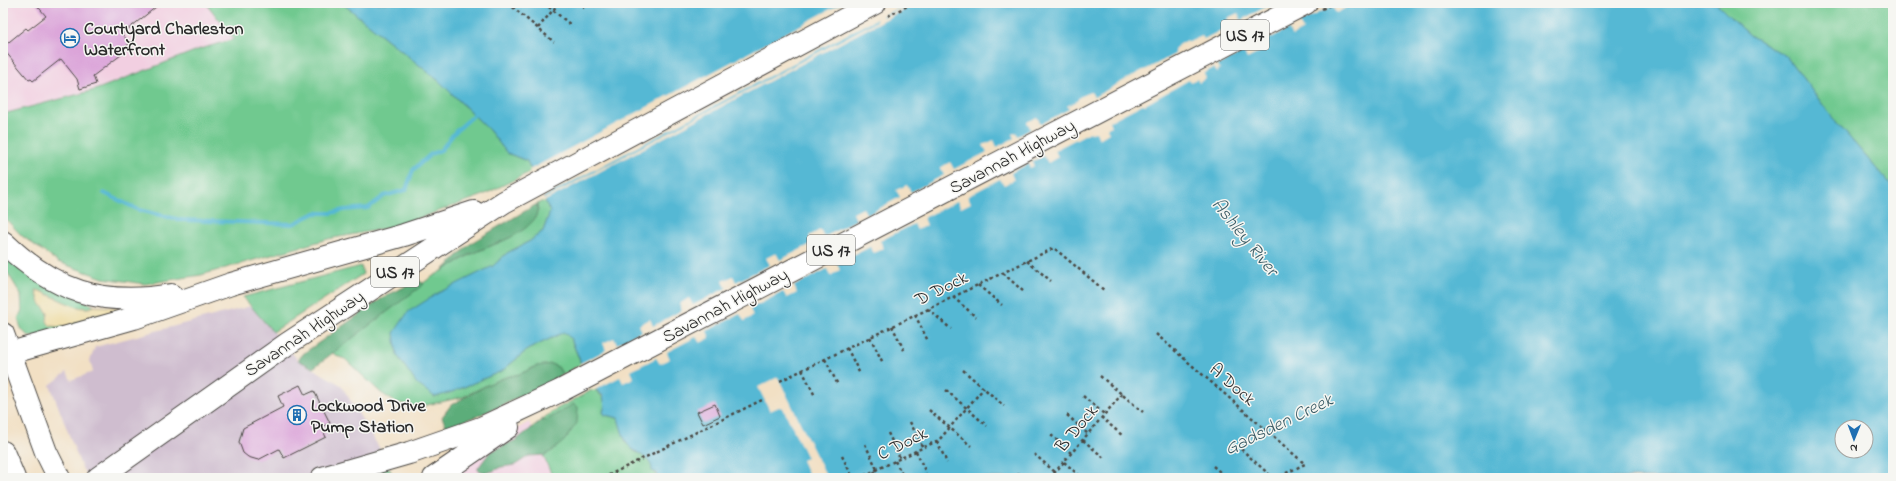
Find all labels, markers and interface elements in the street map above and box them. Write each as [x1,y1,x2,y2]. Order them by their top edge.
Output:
place label: Courtyard Charleston Waterfront [84,17,243,64]
road number: US 17 [1221,20,1269,50]
hotel icon: Courtyard Charleston Waterfront [59,27,81,49]
street label: Savannah Highway [945,114,1081,203]
water label: Ashley River [1204,193,1285,284]
road number: US 17 [807,235,855,265]
road number: US 17 [371,257,419,287]
street label: Savannah Highway [658,263,794,352]
street label: D Dock [910,266,973,314]
street label: Savannah Highway [240,285,371,385]
street label: A Dock [1203,358,1261,413]
water label: Gadsden Creek [1220,387,1338,463]
place label: Lockwood Drive Pump Station [311,394,426,441]
street label: B Dock [1049,400,1105,459]
building icon: Lockwood Drive Pump Station [286,404,308,426]
north arrow [1834,419,1874,459]
street label: C Dock [873,421,932,468]
text: N [1850,440,1858,456]

